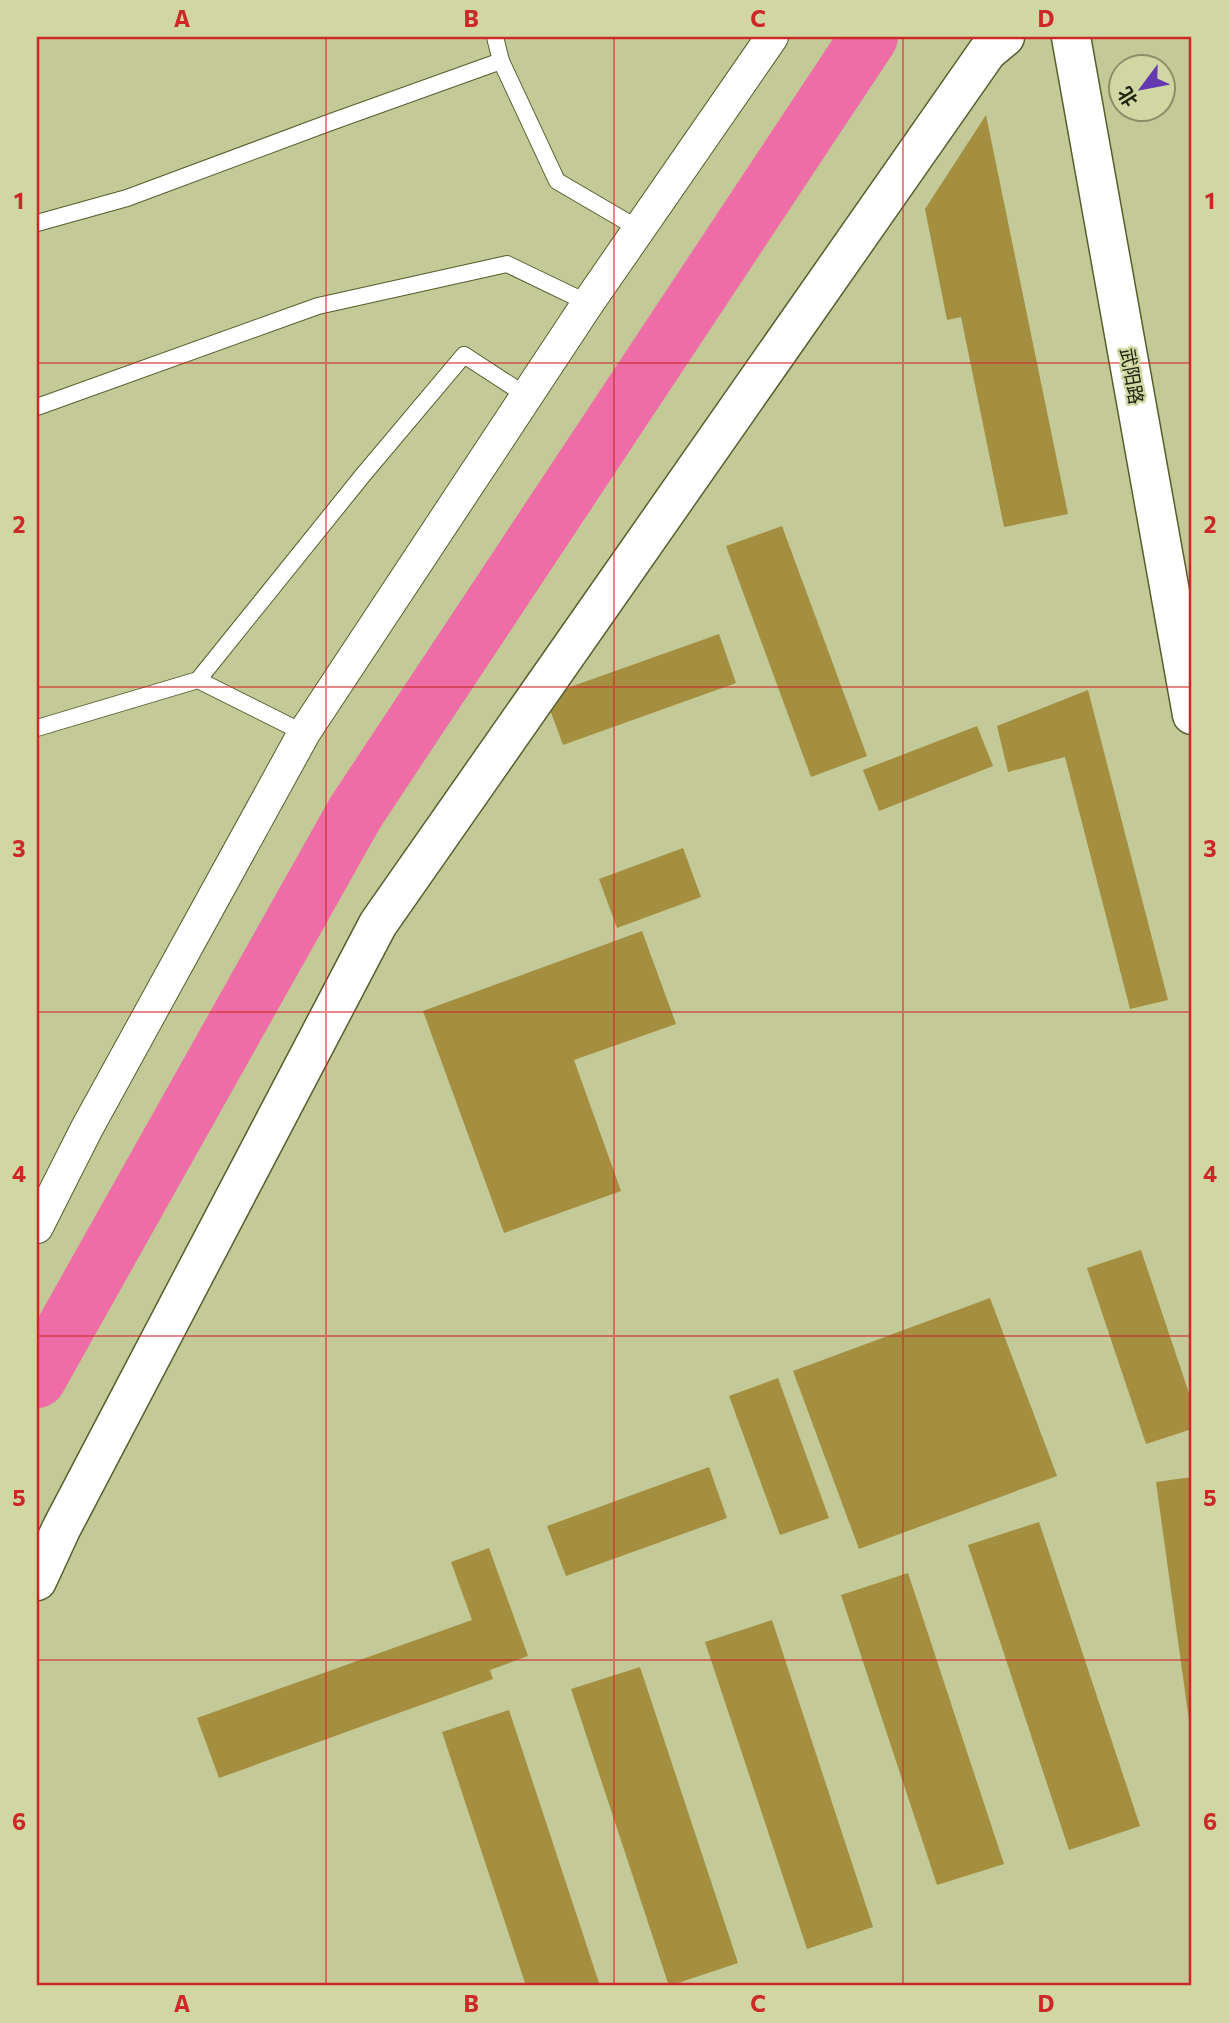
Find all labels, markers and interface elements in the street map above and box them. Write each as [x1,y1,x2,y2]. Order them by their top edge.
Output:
text: A [174,4,191,32]
text: B [463,4,479,32]
text: C [750,4,766,32]
text: D [1038,4,1055,32]
north arrow [1106,52,1176,122]
text: 北 [1112,83,1142,111]
text: 1 [14,186,24,214]
text: 1 [1205,186,1215,214]
street label: 武阳路 [1116,346,1149,406]
text: 2 [12,510,26,538]
text: 2 [1203,510,1217,538]
text: 3 [12,834,26,862]
text: 3 [1203,834,1217,862]
text: 4 [12,1159,26,1187]
text: 4 [1203,1159,1217,1187]
text: 5 [12,1483,26,1511]
text: 5 [1203,1483,1217,1511]
text: 6 [12,1807,26,1835]
text: 6 [1203,1807,1217,1835]
text: A [174,1989,191,2017]
text: B [463,1989,479,2017]
text: C [750,1989,766,2017]
text: D [1038,1989,1055,2017]

